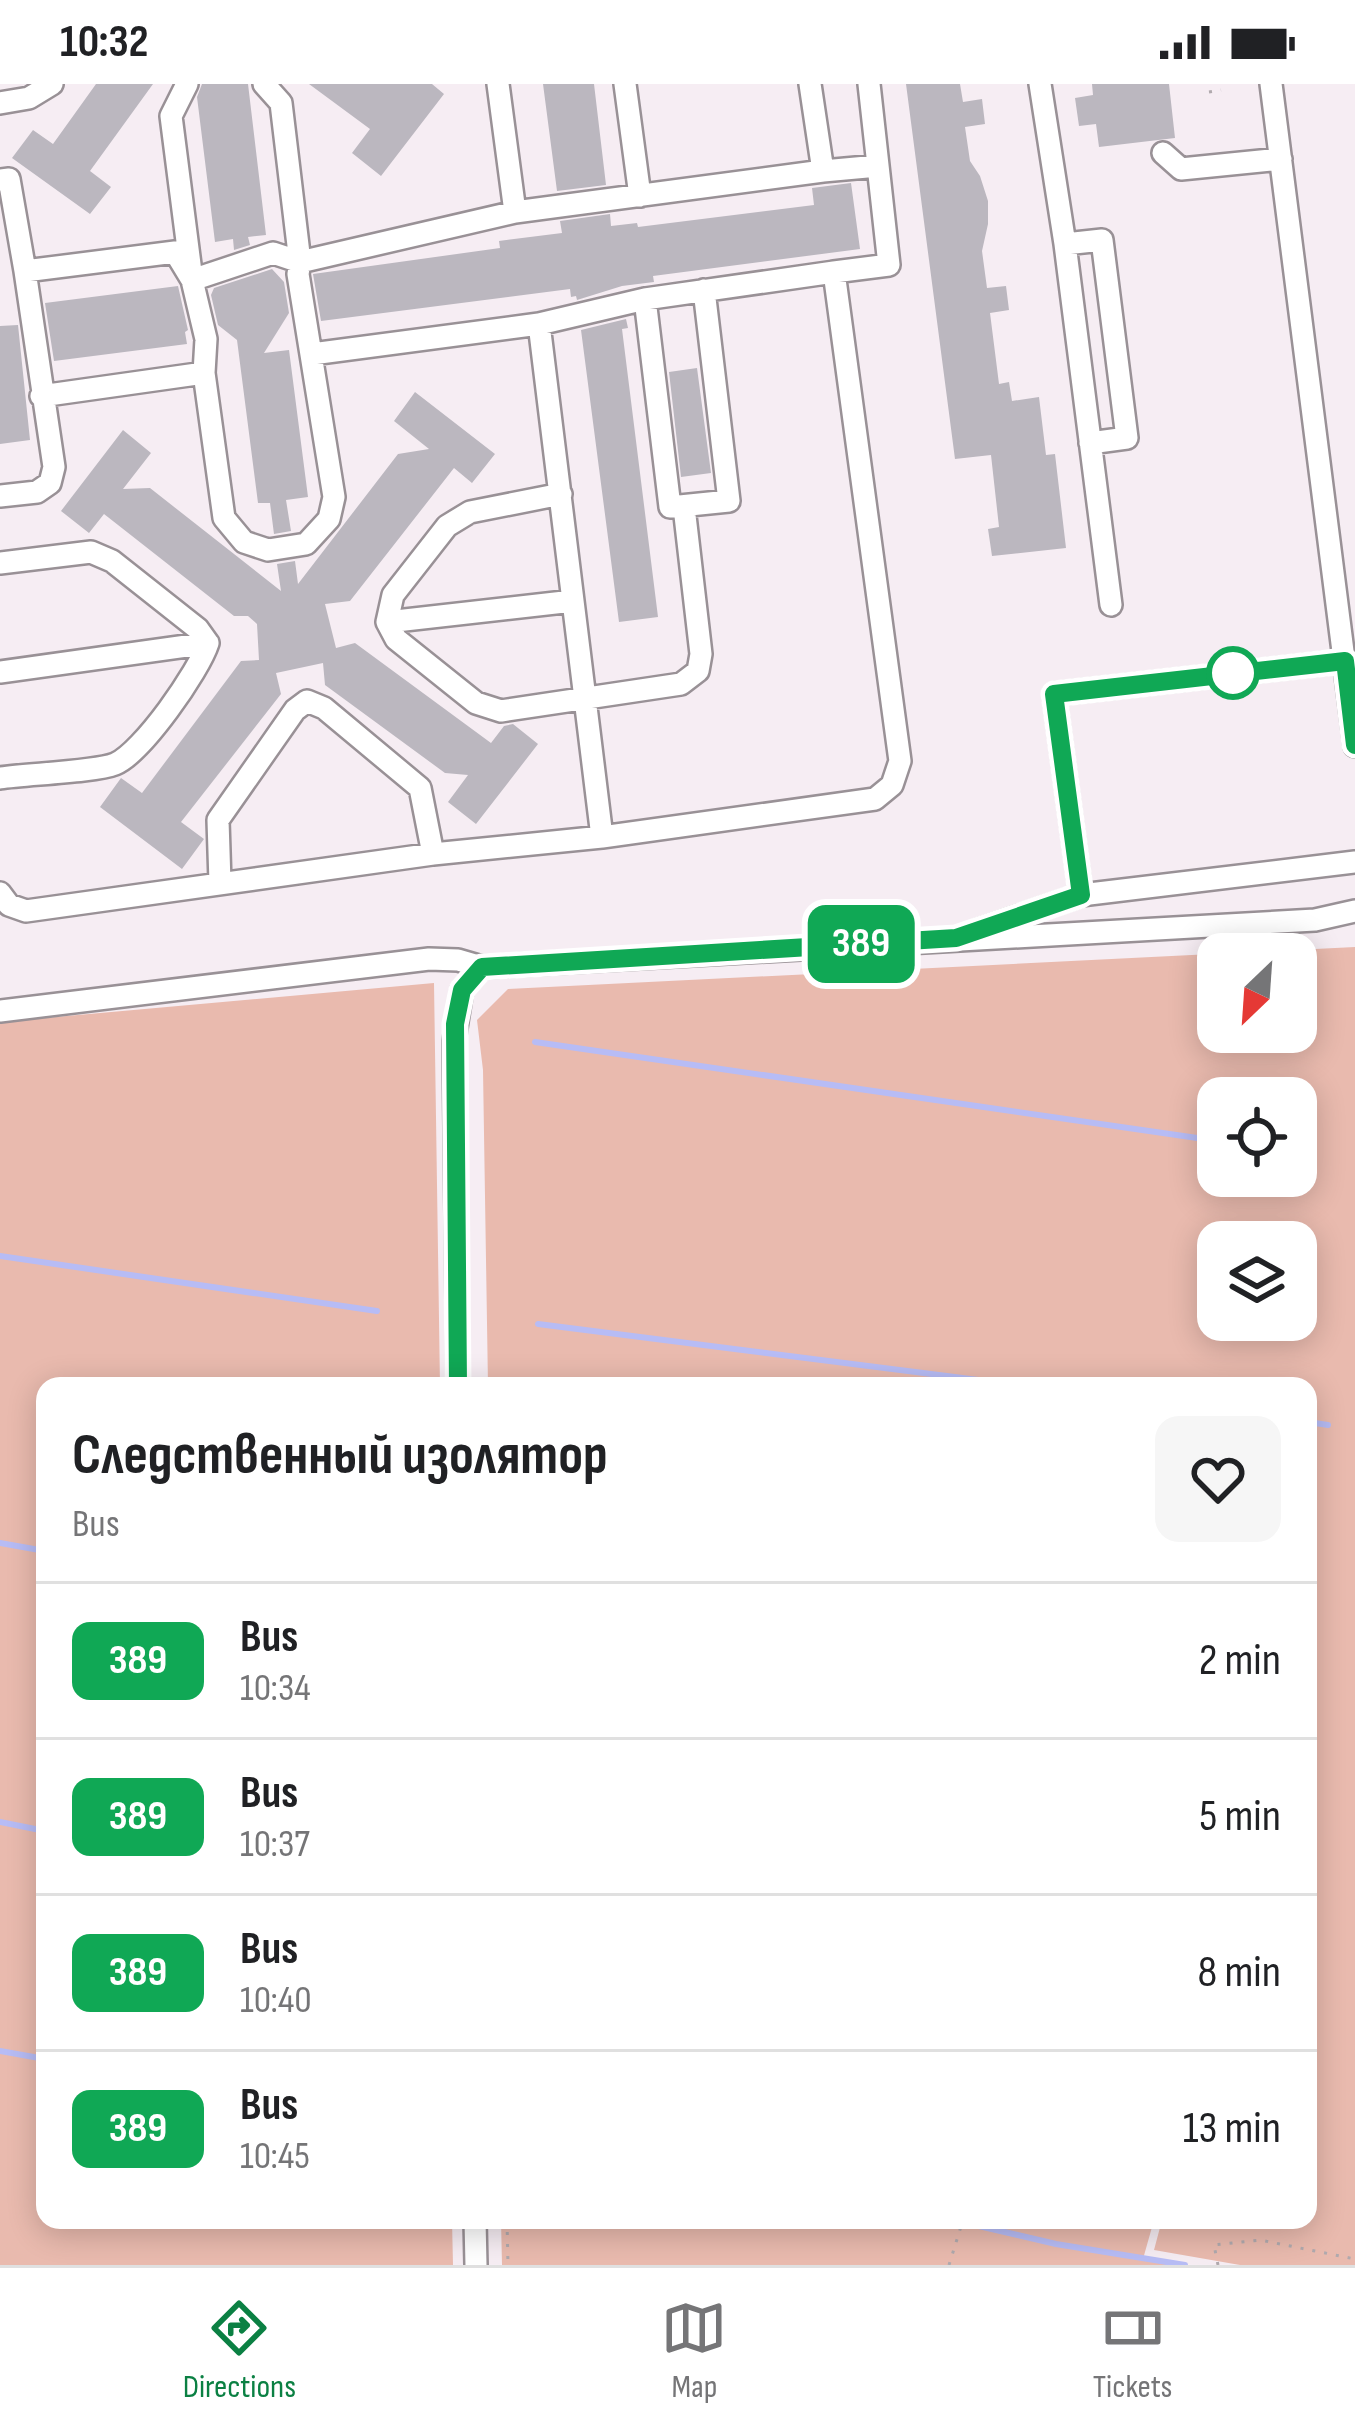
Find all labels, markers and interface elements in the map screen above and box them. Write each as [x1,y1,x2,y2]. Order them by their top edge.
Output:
text: 10:32 [60,15,148,70]
unlabelled marker [1208,648,1258,698]
line badge: 389 [792,905,930,983]
text: 389 [832,918,890,969]
north arrow [1197,933,1317,1053]
map controls [1197,933,1317,1341]
button: locate [1197,1077,1317,1197]
button: layers [1197,1221,1317,1341]
button: heart [1155,1416,1281,1542]
text: Следственный изолятор [72,1422,608,1490]
text: Bus [72,1501,120,1548]
text: Bus [240,1610,298,1665]
text: 2 min [1199,1633,1281,1688]
text: 389 [109,1635,167,1686]
text: 10:34 [240,1665,311,1712]
text: Bus [240,1766,298,1821]
text: 5 min [1199,1789,1281,1844]
text: 389 [109,1791,167,1842]
text: 10:37 [240,1821,310,1868]
text: Bus [240,1922,298,1977]
text: 8 min [1198,1945,1281,2000]
text: 389 [109,1947,167,1998]
text: 10:40 [240,1977,312,2024]
text: Bus [240,2078,298,2133]
text: 13 min [1183,2101,1281,2156]
text: 389 [109,2103,167,2154]
text: 10:45 [240,2133,310,2180]
tab: Directions [183,2295,296,2407]
tab: Map [661,2295,727,2407]
tab: Tickets [1093,2295,1172,2407]

